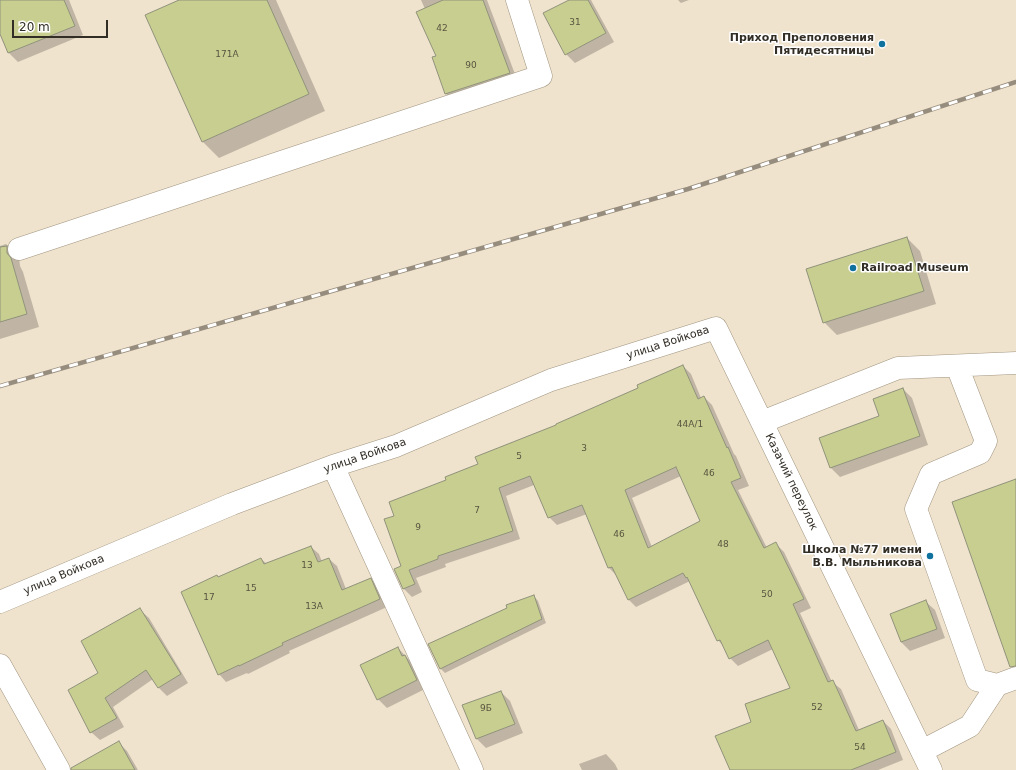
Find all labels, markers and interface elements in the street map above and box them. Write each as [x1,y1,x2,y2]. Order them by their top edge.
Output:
scale bar [14,12,110,38]
house number: 31 [569,18,581,28]
text: 20 m [19,20,50,34]
house number: 42 [436,24,448,34]
place label: Приход Преполовения Пятидесятницы [730,31,874,57]
marker: Приход Преполовения Пятидесятницы [877,39,887,49]
house number: 171А [215,50,239,60]
house number: 90 [465,61,477,71]
place label: Railroad Museum [861,261,969,275]
marker: Railroad Museum [848,263,858,273]
street label: улица Войкова [625,323,711,363]
house number: 44А/1 [677,420,703,430]
street label: Казачий переулок [762,431,820,533]
street label: улица Войкова [322,436,408,476]
house number: 3 [581,444,587,454]
house number: 5 [516,452,522,462]
house number: 46 [703,469,715,479]
house number: 7 [474,506,480,516]
house number: 9 [415,523,421,533]
house number: 46 [613,530,625,540]
house number: 48 [717,540,729,550]
place label: Школа №77 имени В.В. Мыльникова [802,543,922,569]
marker: Школа №77 имени В.В. Мыльникова [925,551,935,561]
street label: улица Войкова [22,552,106,598]
house number: 13 [301,561,313,571]
house number: 15 [245,584,257,594]
house number: 50 [761,590,773,600]
house number: 17 [203,593,215,603]
house number: 13А [305,602,323,612]
house number: 52 [811,703,823,713]
house number: 9Б [480,704,492,714]
house number: 54 [854,743,866,753]

